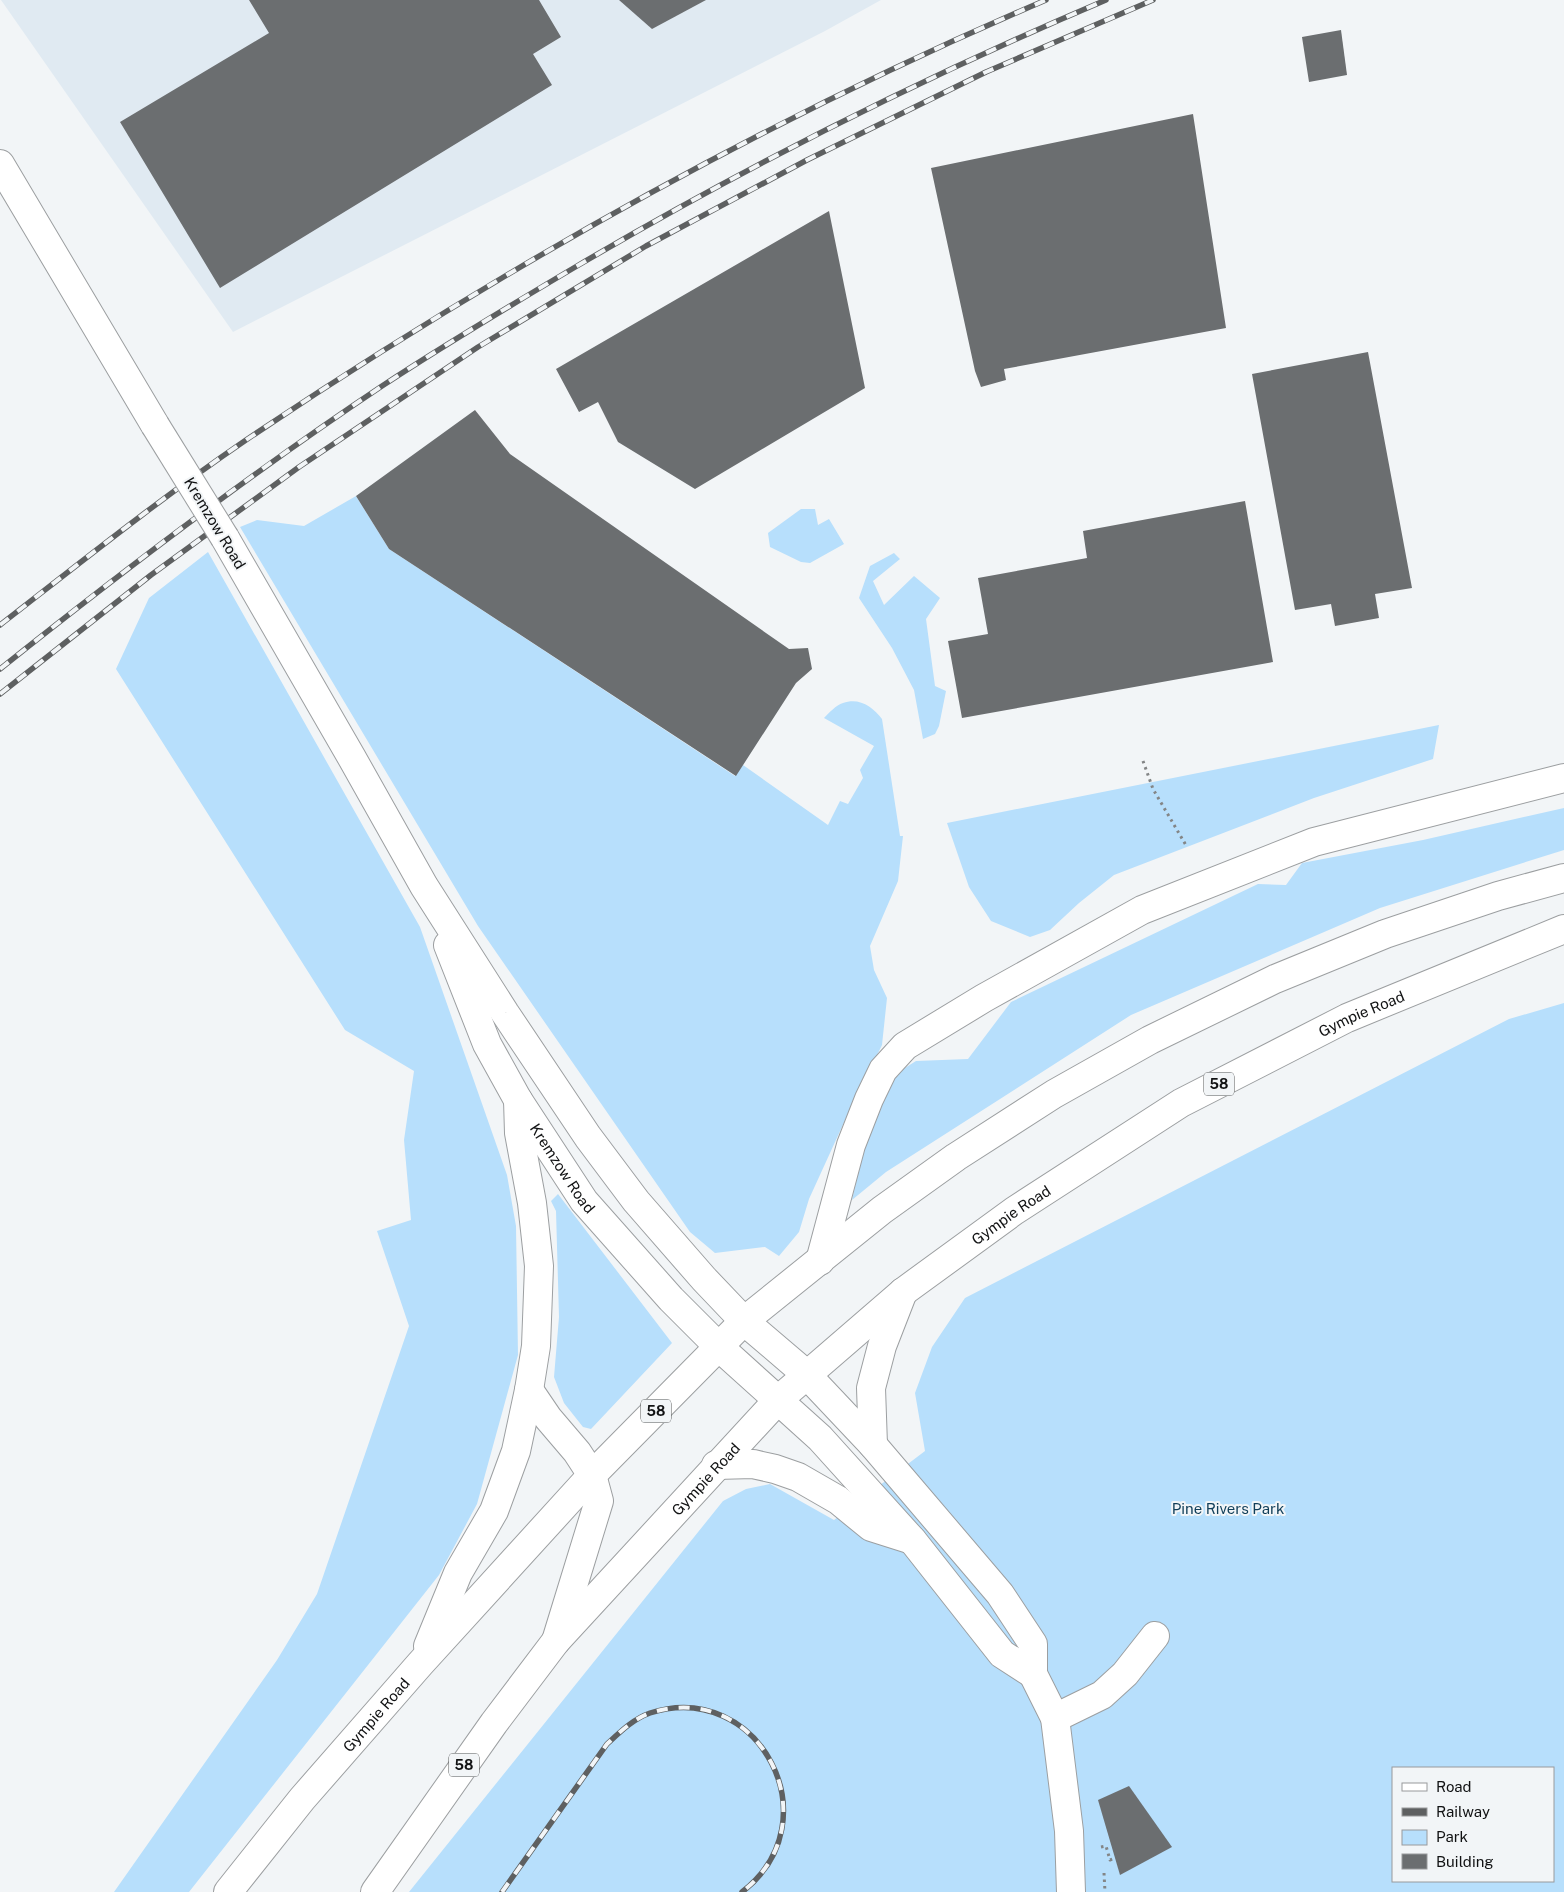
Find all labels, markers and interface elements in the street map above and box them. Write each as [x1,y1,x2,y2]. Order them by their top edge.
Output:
street label: Kremzow Road [181,474,249,572]
street label: Gympie Road [1315,987,1407,1040]
road number: 58 [1204,1072,1234,1096]
street label: Kremzow Road [527,1120,599,1216]
street label: Gympie Road [968,1181,1053,1248]
road number: 58 [641,1400,671,1422]
street label: Gympie Road [668,1439,743,1519]
park label: Pine Rivers Park [1172,1500,1284,1517]
street label: Gympie Road [339,1674,413,1755]
road number: 58 [449,1754,479,1776]
legend [1392,1767,1554,1882]
text: Road [1436,1778,1472,1795]
text: Railway [1436,1803,1490,1820]
text: Park [1436,1828,1468,1845]
text: Building [1436,1853,1494,1870]

